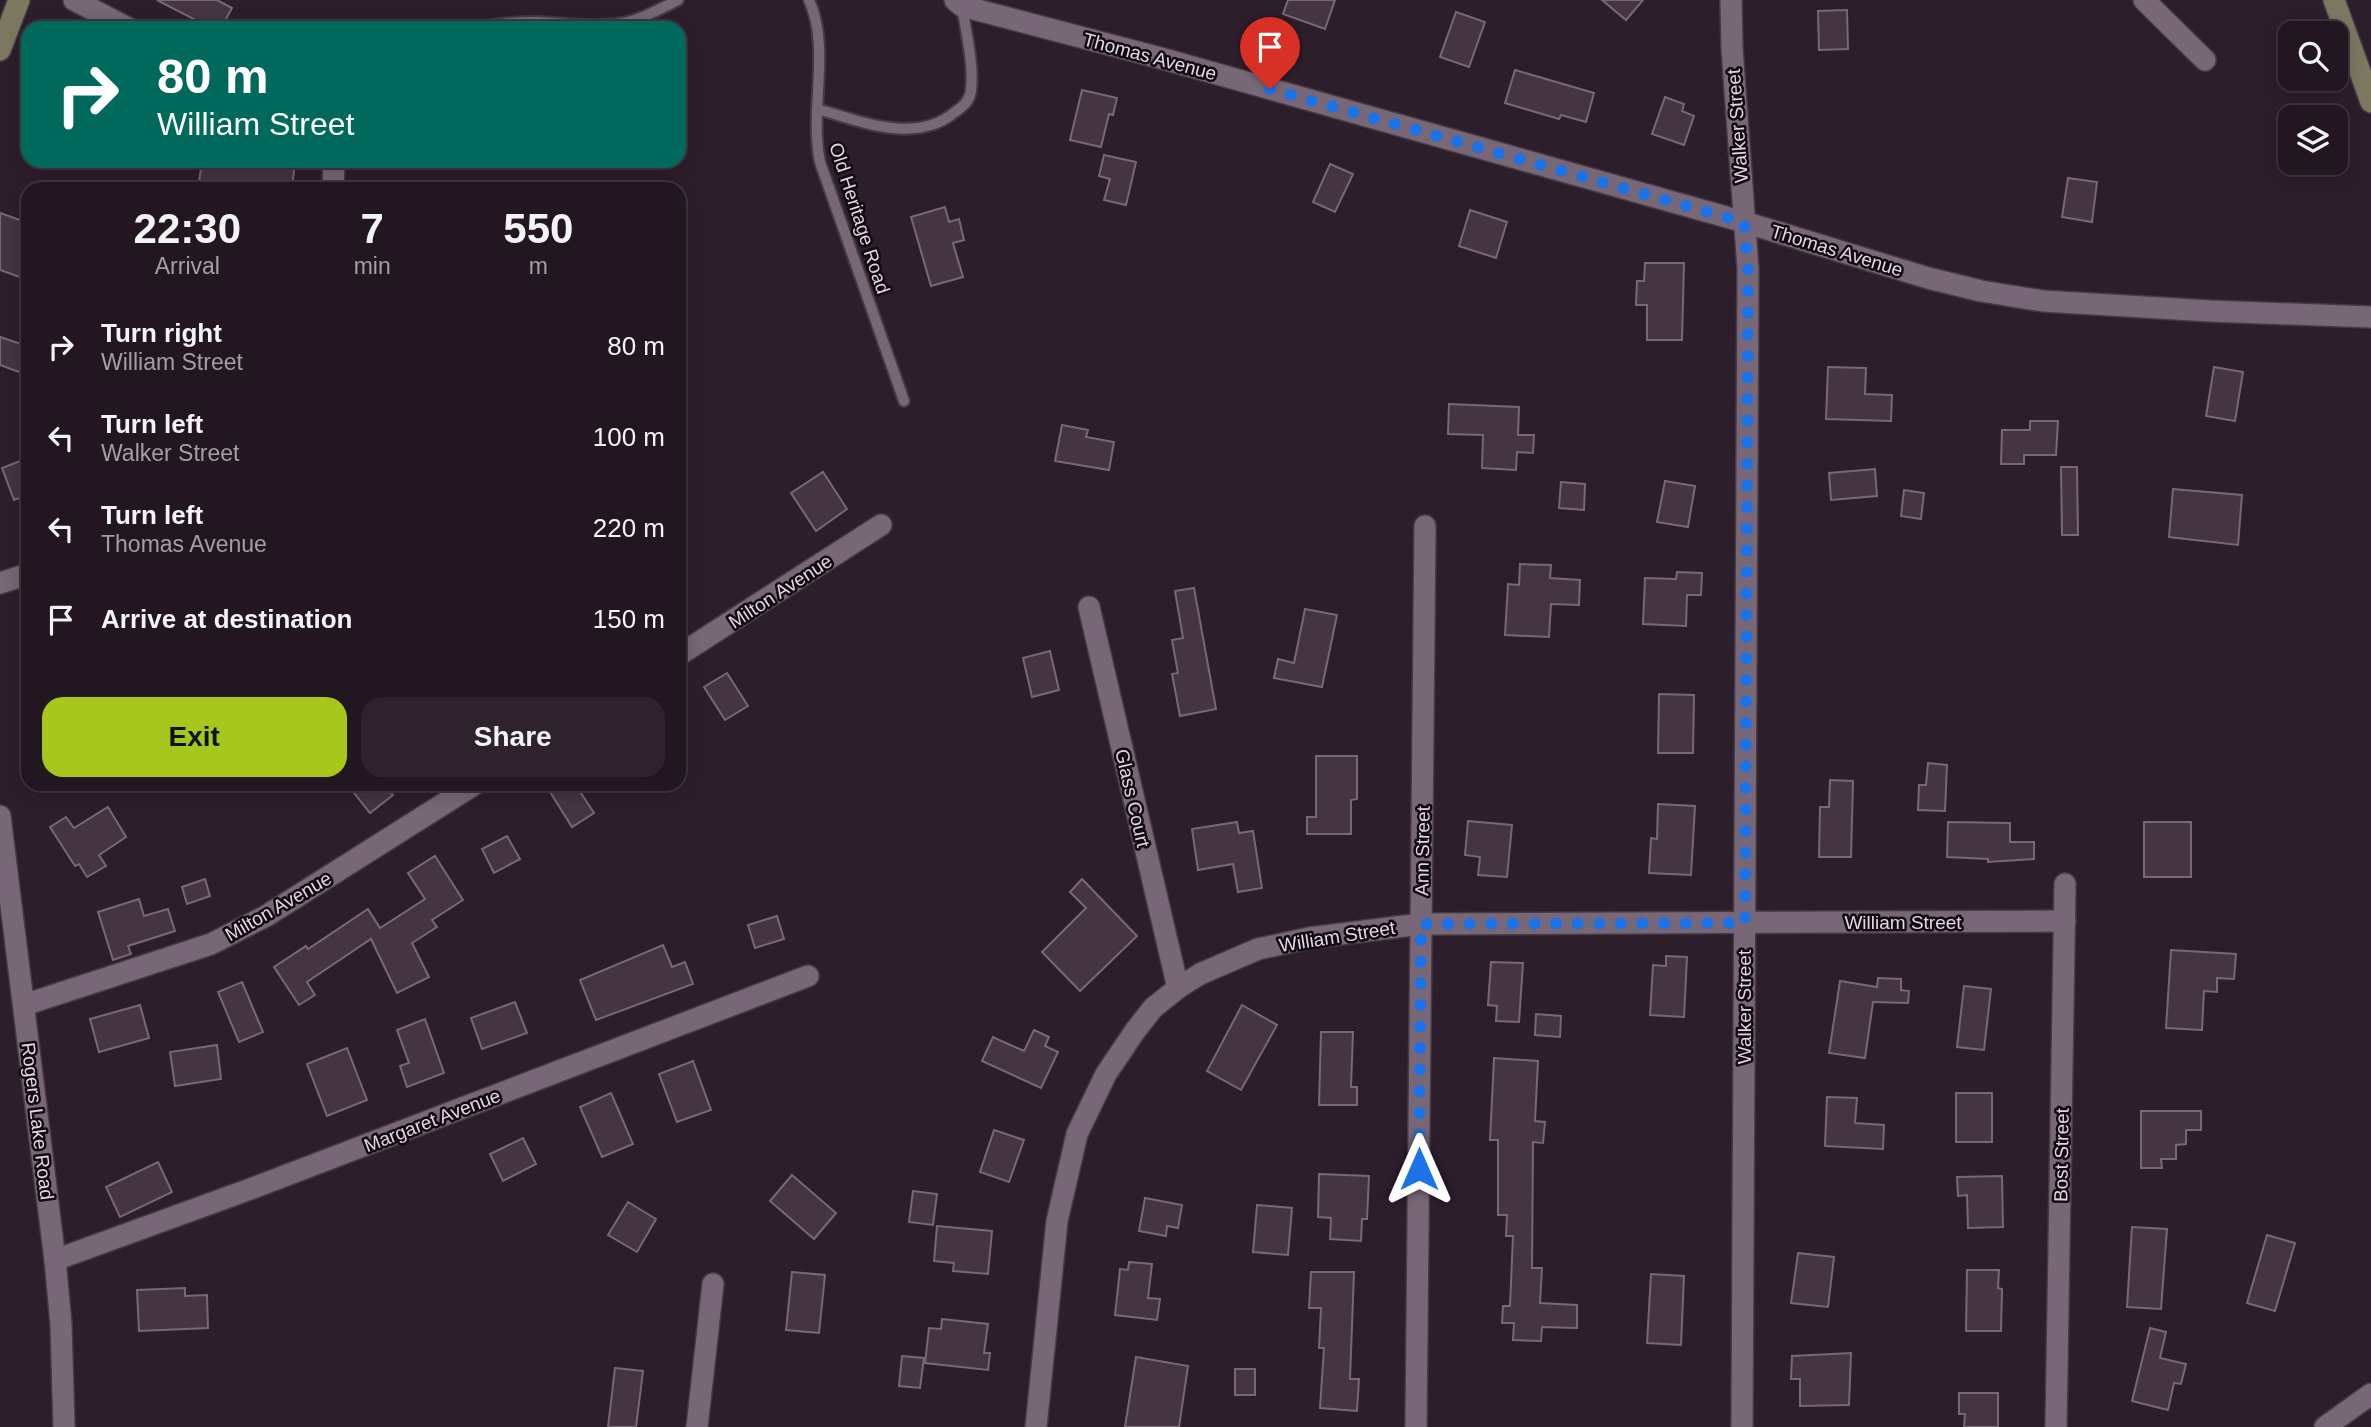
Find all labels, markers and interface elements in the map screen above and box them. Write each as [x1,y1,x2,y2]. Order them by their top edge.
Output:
pin [1240,17,1300,89]
map controls [2278,21,2348,175]
button: search [2278,21,2348,91]
icon: arrive [1251,28,1289,66]
street label: Thomas Avenue [1081,29,1219,84]
icon: right [42,49,133,140]
text: 80 m [157,49,269,103]
street label: Walker Street [1723,67,1752,184]
button: layers [2278,105,2348,175]
text: William Street [157,106,354,142]
street label: Old Heritage Road [825,140,894,296]
text: 22:30 [134,205,241,252]
text: 7 [360,205,384,252]
text: 550 [503,205,573,252]
street label: Thomas Avenue [1768,220,1905,281]
text: Arrival [155,253,220,279]
text: min [354,253,391,279]
text: m [529,253,548,279]
text: Turn right [101,318,222,348]
icon: right [42,328,80,366]
text: 80 m [607,331,665,361]
text: William Street [101,349,243,375]
text: Turn left [101,409,203,439]
icon: left [42,419,80,457]
text: 100 m [593,422,665,452]
text: Walker Street [101,440,239,466]
text: Turn left [101,500,203,530]
icon: left [42,510,80,548]
text: 220 m [593,513,665,543]
text: Thomas Avenue [101,531,267,557]
street label: Milton Avenue [725,550,836,633]
icon: arrive [42,601,80,639]
text: Arrive at destination [101,604,352,634]
text: 150 m [593,604,665,634]
button: Exit [42,697,347,777]
button: Share [361,697,665,777]
street label: Glass Court [1111,747,1154,850]
street label: Ann Street [1411,805,1434,896]
street label: Milton Avenue [221,868,335,945]
street label: William Street [1844,912,1962,933]
street label: William Street [1278,917,1397,956]
street label: Walker Street [1734,949,1755,1064]
street label: Rogers Lake Road [17,1041,58,1201]
street label: Margaret Avenue [361,1085,503,1156]
street label: Bost Street [2050,1107,2073,1202]
position arrow [1382,1132,1456,1206]

